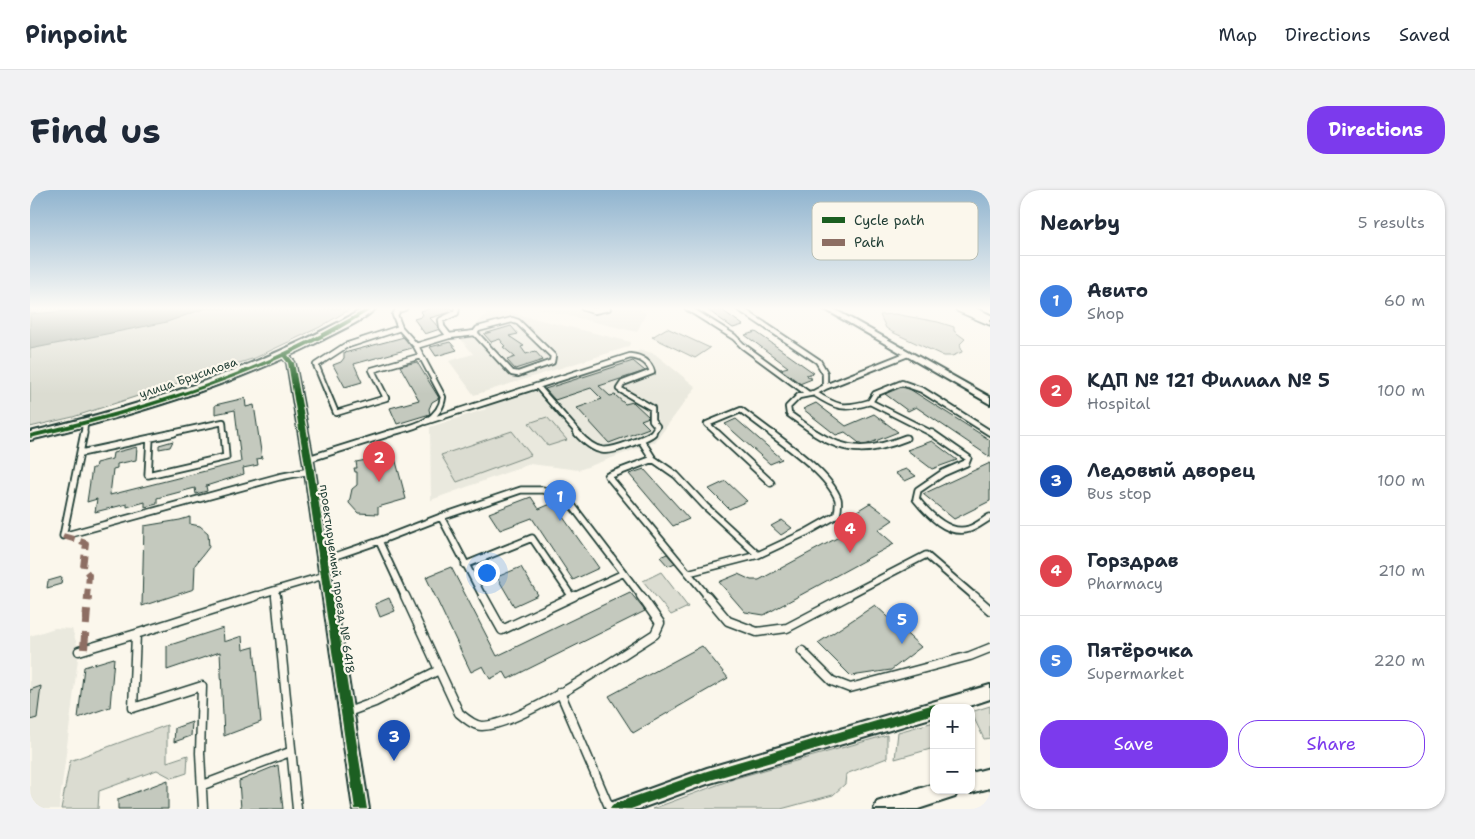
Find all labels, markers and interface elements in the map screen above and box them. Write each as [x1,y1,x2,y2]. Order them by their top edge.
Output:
text: Pinpoint [25,19,127,51]
text: Map [1219,23,1257,47]
text: Directions [1285,23,1371,47]
text: Saved [1399,23,1450,47]
button: Directions [1307,106,1445,154]
text: Find us [30,107,161,154]
legend [812,202,978,260]
text: Nearby [1040,209,1120,237]
text: Cycle path [854,211,925,229]
text: 5 results [1358,212,1425,233]
text: Path [854,233,885,251]
text: Авито [1087,278,1148,303]
text: 1 [1052,290,1060,311]
text: 60 m [1384,290,1425,311]
text: Shop [1087,303,1124,324]
street label: улица Брусилова [137,354,240,402]
text: КДП № 121 Филиал № 5 [1087,368,1330,393]
text: 2 [1050,380,1062,401]
text: 100 m [1377,380,1425,401]
text: Hospital [1087,393,1150,414]
pin: 2 [363,441,395,482]
text: Ледовый дворец [1087,458,1255,483]
text: 3 [1050,470,1062,491]
text: 100 m [1377,470,1425,491]
pin: 1 [544,480,576,521]
street label: проектируемый проезд № 6418 [316,483,358,675]
text: Bus stop [1087,483,1152,504]
pin: 4 [834,512,866,553]
text: Горздрав [1087,548,1178,573]
your location [474,560,500,586]
text: 4 [1050,560,1062,581]
text: 210 m [1378,560,1425,581]
text: Pharmacy [1087,573,1163,594]
pin: 5 [886,603,918,644]
text: Пятёрочка [1087,638,1193,663]
text: 5 [1051,650,1061,671]
text: 220 m [1373,650,1425,671]
text: Supermarket [1087,663,1184,684]
map controls [930,704,975,794]
button: + [930,704,975,749]
pin: 3 [378,720,410,761]
button: Save [1040,720,1228,768]
button: Share [1238,720,1425,768]
button: − [930,749,975,794]

